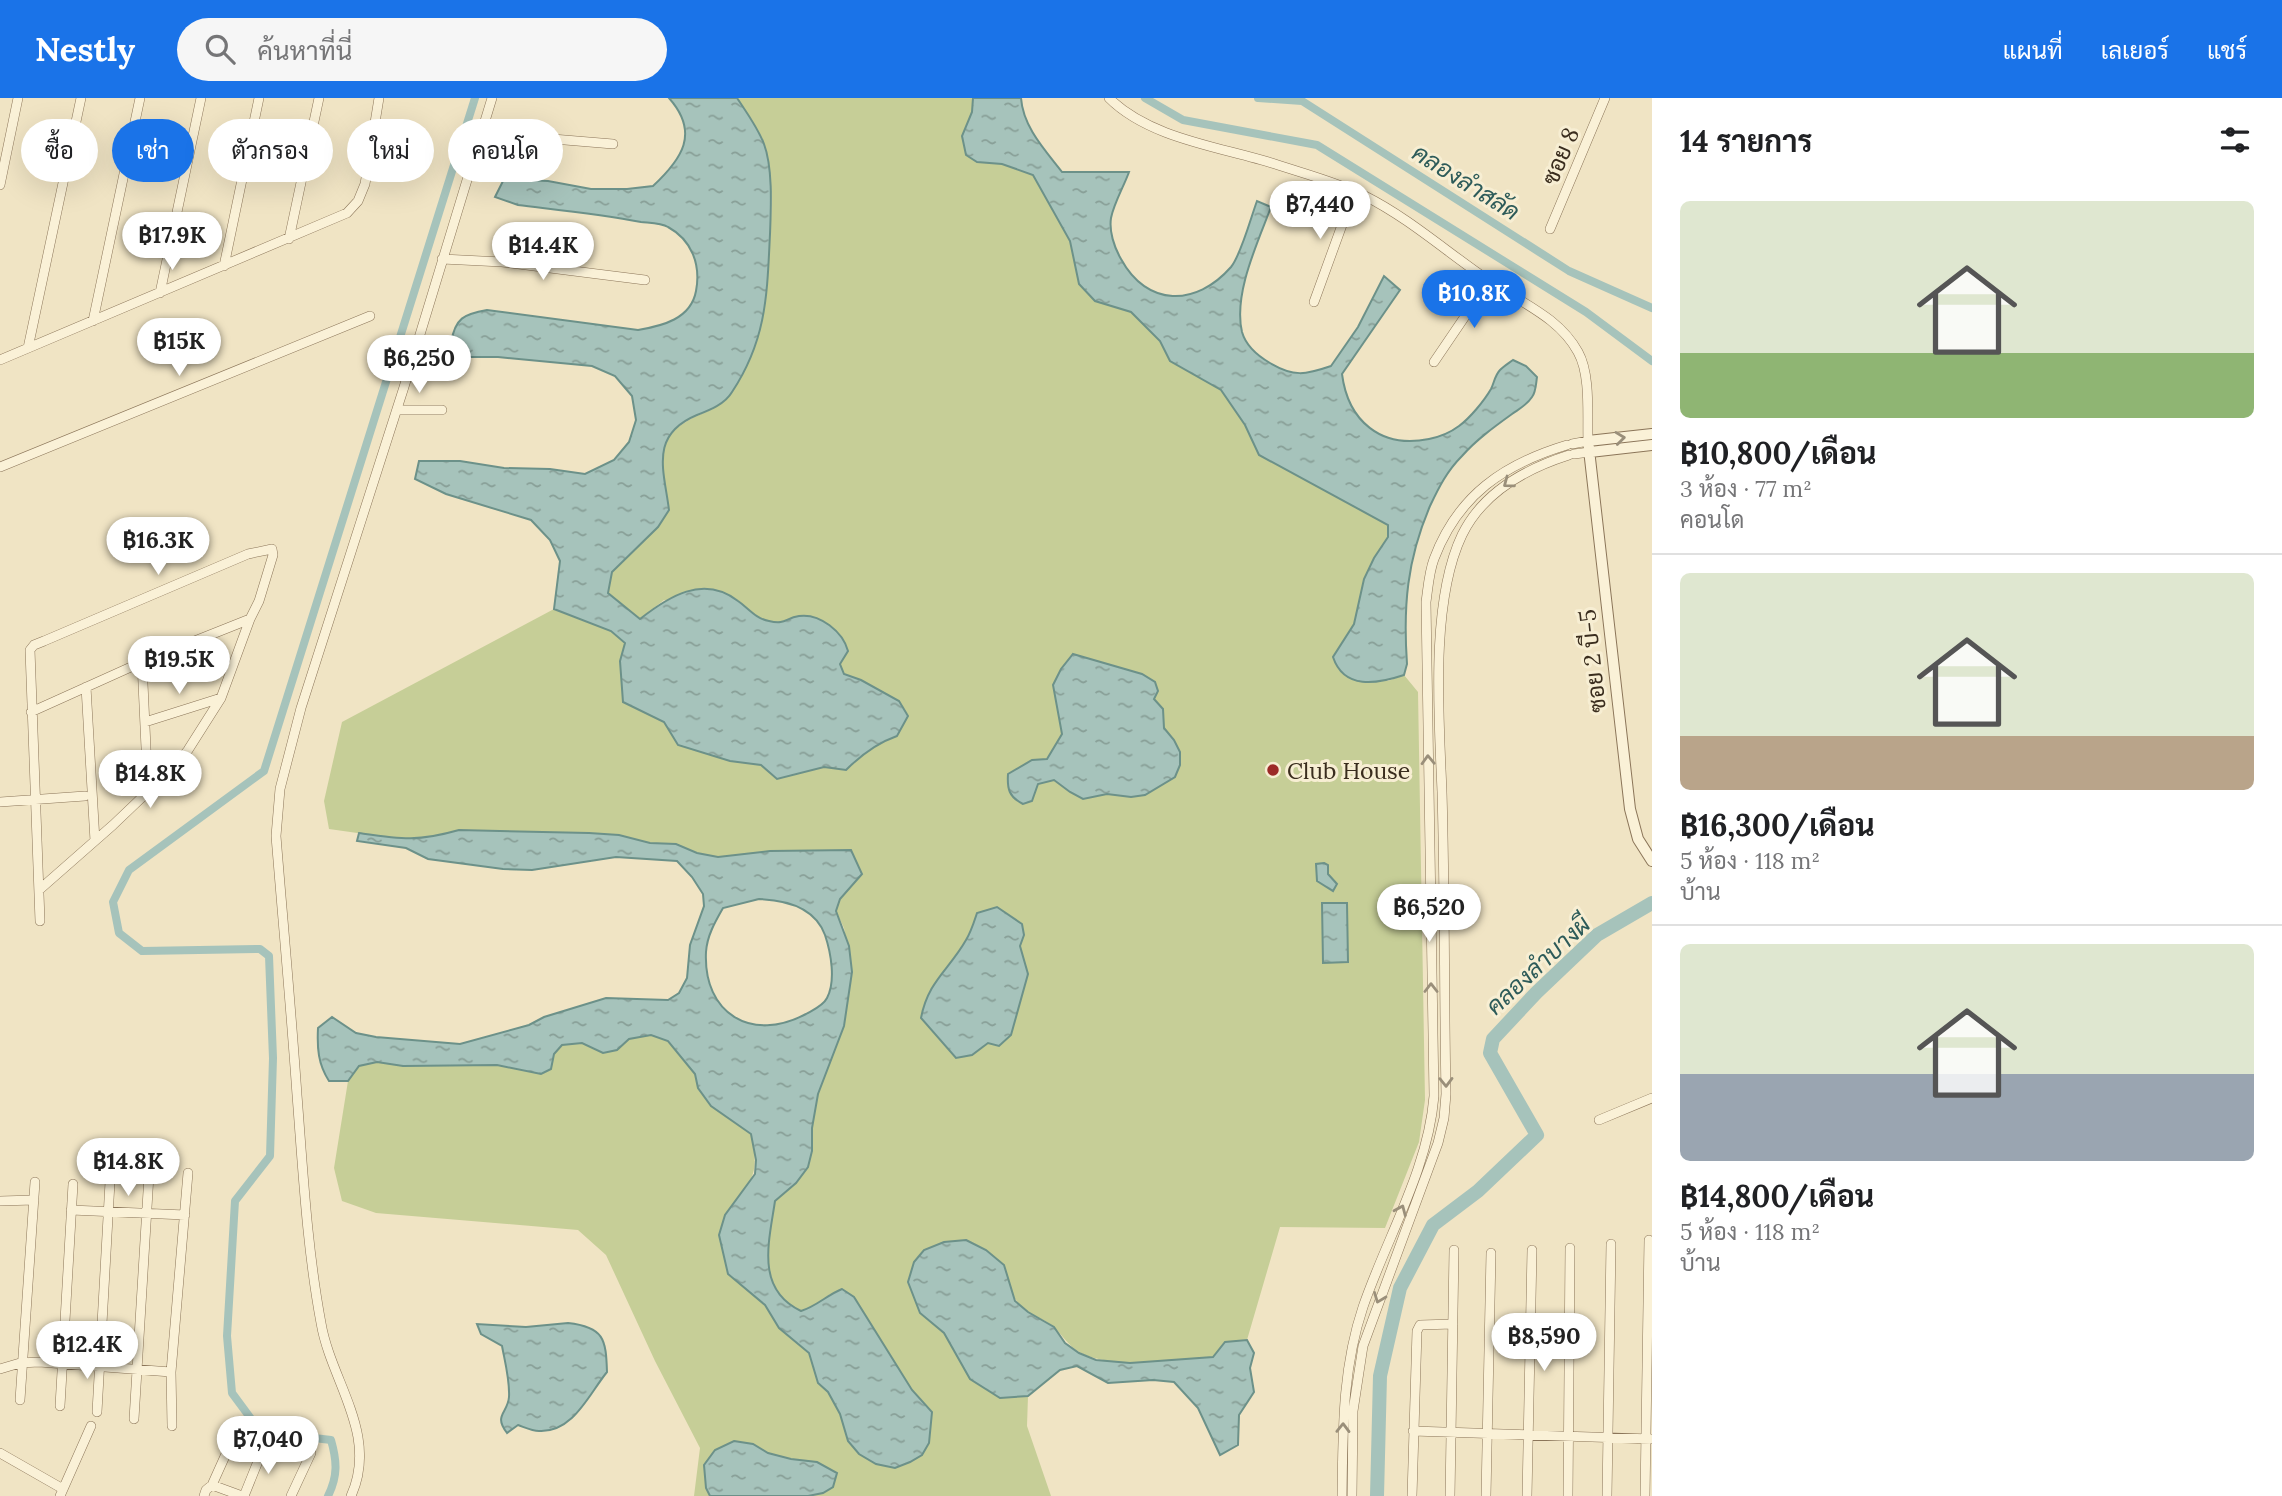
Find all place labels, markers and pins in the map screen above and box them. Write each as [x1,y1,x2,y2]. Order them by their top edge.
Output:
pin: ฿7,440 [1263,181,1377,241]
pin: ฿17.9K [115,212,229,272]
pin: ฿14.4K [486,222,600,282]
pin: ฿10.8K [1417,271,1531,330]
pin: ฿15K [138,318,220,378]
pin: ฿6,250 [362,336,476,395]
pin: ฿16.3K [101,518,215,577]
pin: ฿19.5K [122,636,236,696]
pin: ฿14.8K [93,750,207,810]
place label: Club House [1287,756,1410,785]
marker: Club House [1265,762,1281,778]
pin: ฿6,520 [1372,884,1486,944]
pin: ฿14.8K [71,1138,185,1198]
pin: ฿8,590 [1487,1314,1601,1373]
pin: ฿12.4K [30,1322,144,1381]
pin: ฿7,040 [211,1416,325,1476]

